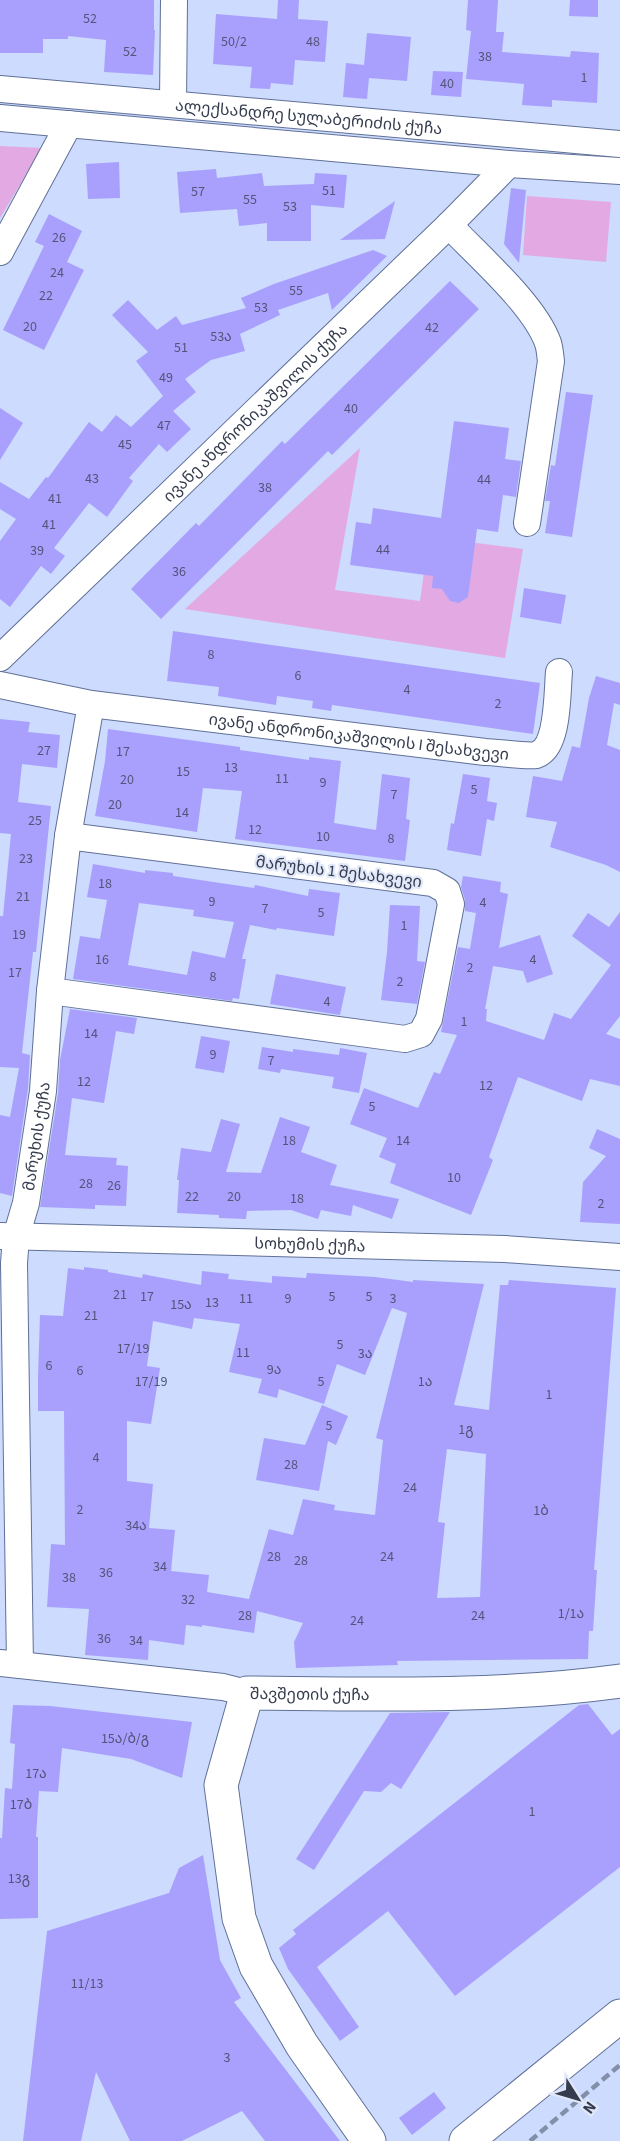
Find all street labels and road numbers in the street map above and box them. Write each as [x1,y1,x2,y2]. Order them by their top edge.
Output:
street label: ალექსანდრე სულაბერიძის ქუჩა [174,95,443,140]
street label: ივანე ანდრონიკაშვილის ქუჩა [158,319,353,507]
street label: ივანე ანდრონიკაშვილის I შესახვევი [208,708,510,766]
street label: მარუხის 1 შესახვევი [255,851,423,893]
street label: მარუხის ქუჩა [18,1081,56,1192]
street label: სოხუმის ქუჩა [254,1233,366,1257]
street label: შავშეთის ქუჩა [250,1683,370,1706]

